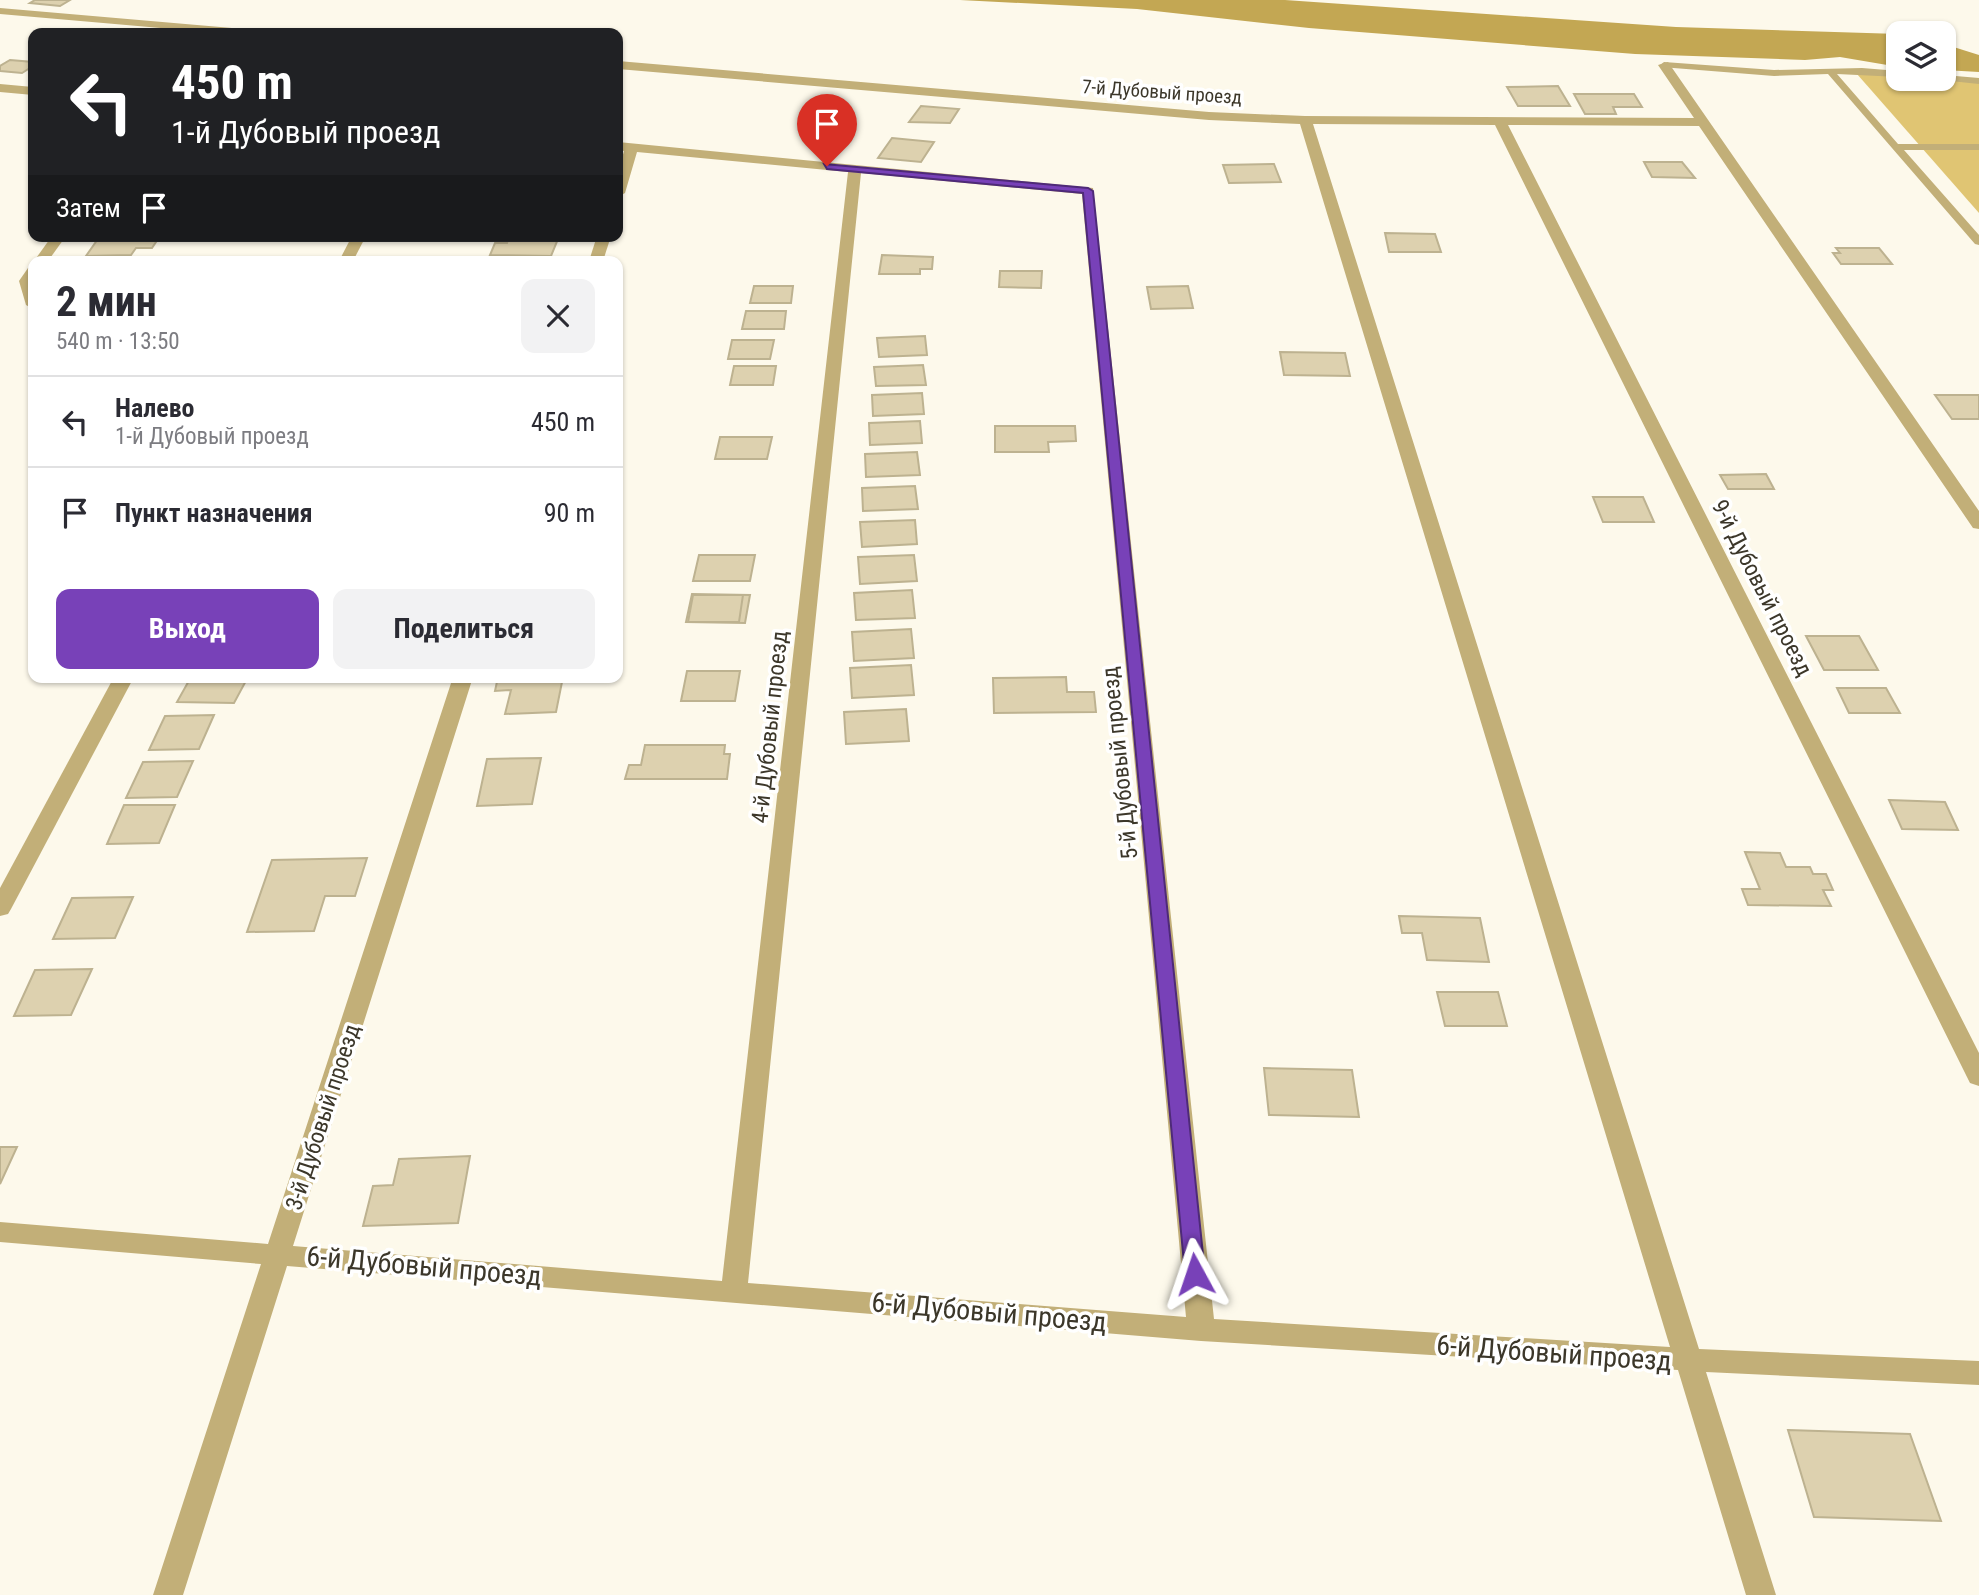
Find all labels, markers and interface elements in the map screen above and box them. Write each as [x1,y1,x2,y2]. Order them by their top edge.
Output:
map controls [1886,21,1956,91]
button: layers [1886,21,1956,91]
text: 450 m [171,54,293,111]
icon: left [56,56,147,147]
street label: 7-й Дубовый проезд [1081,75,1243,109]
pin [797,94,857,166]
icon: arrive [808,105,846,143]
text: 1-й Дубовый проезд [171,113,441,151]
icon: arrive [135,189,173,227]
text: Затем [56,193,121,223]
text: 2 мин [56,277,157,326]
button: close [521,279,595,353]
text: 540 m · 13:50 [56,328,180,355]
text: Налево [115,393,195,423]
icon: left [56,403,94,441]
text: 450 m [531,407,595,437]
text: 1-й Дубовый проезд [115,423,309,450]
icon: arrive [56,494,94,532]
street label: 9-й Дубовый проезд [1706,496,1818,680]
text: Пункт назначения [115,498,313,528]
text: 90 m [544,498,595,528]
button: Выход [56,589,319,669]
button: Поделиться [333,589,595,669]
street label: 4-й Дубовый проезд [746,629,794,825]
street label: 5-й Дубовый проезд [1096,665,1144,861]
street label: 3-й Дубовый проезд [280,1021,366,1213]
position arrow [1158,1237,1232,1311]
street label: 6-й Дубовый проезд [305,1239,543,1293]
street label: 6-й Дубовый проезд [870,1285,1108,1339]
street label: 6-й Дубовый проезд [1435,1328,1673,1378]

